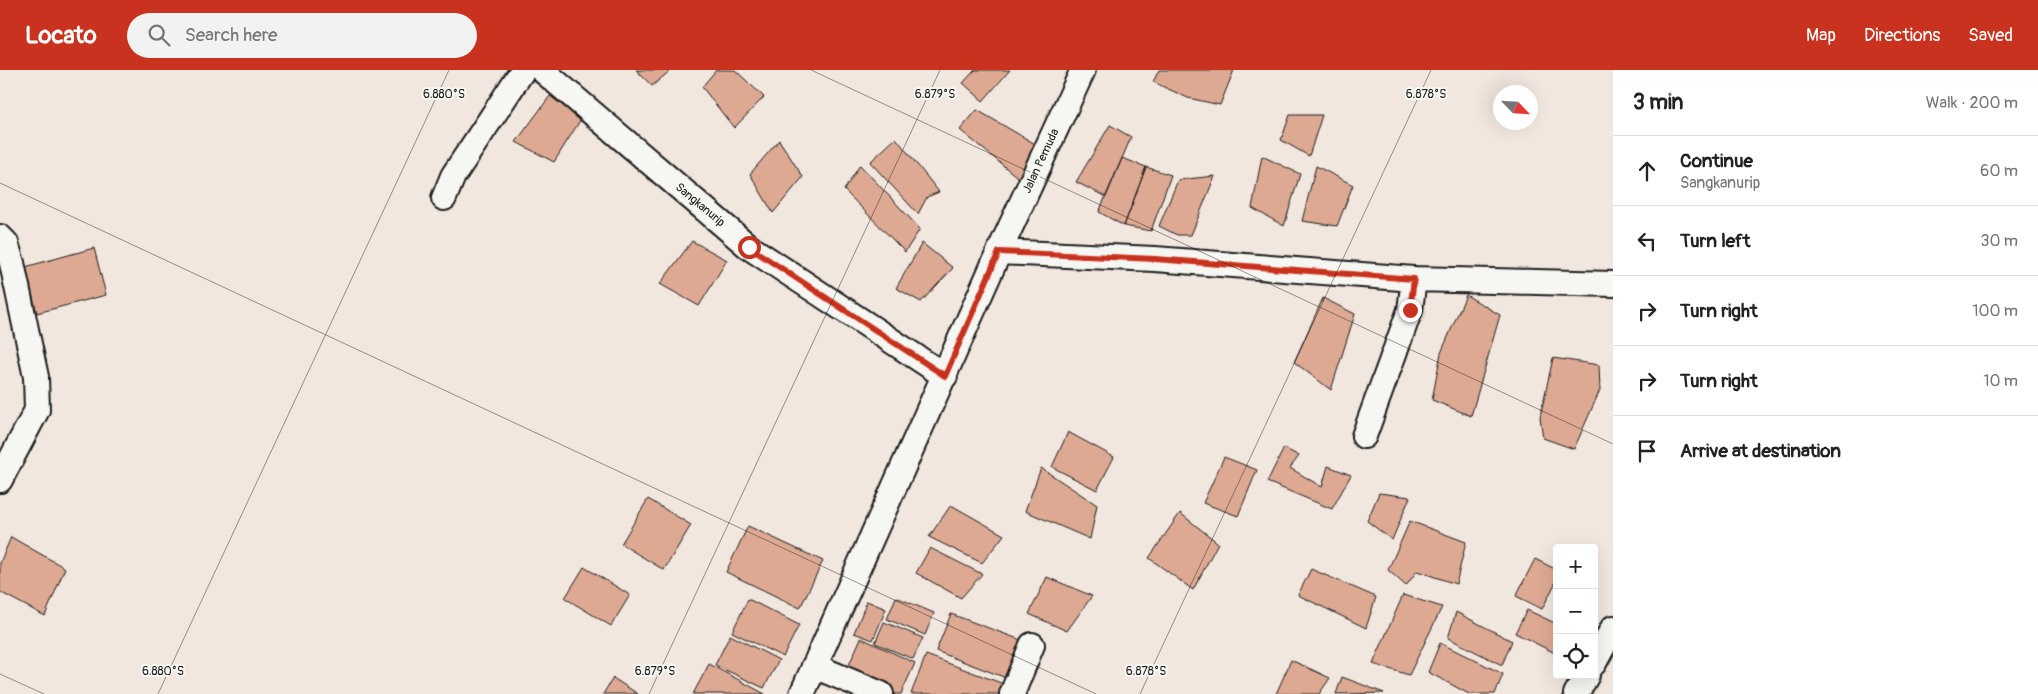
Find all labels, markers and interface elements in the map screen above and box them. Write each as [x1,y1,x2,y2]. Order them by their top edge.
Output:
search box [127,13,477,58]
text: Locato [25,21,97,50]
icon: search [145,21,173,49]
text: Search here [185,23,277,47]
text: Map [1806,24,1836,47]
text: Directions [1864,24,1940,47]
text: Saved [1968,24,2013,47]
north arrow [1493,85,1538,130]
text: 6.880°S [423,87,465,102]
text: 6.879°S [915,87,955,102]
text: 6.878°S [1406,87,1446,102]
text: 3 min [1633,89,1683,116]
text: Walk · 200 m [1926,93,2018,113]
street label: Jalan Pemuda [1020,126,1063,196]
text: Continue [1680,149,1753,173]
icon: ahead [1633,157,1661,185]
text: 60 m [1980,161,2018,181]
text: Sangkanurip [1680,173,1760,193]
street label: Sangkanurip [672,180,728,230]
icon: left [1633,227,1661,255]
text: Turn left [1680,229,1750,253]
text: 30 m [1980,231,2018,251]
route start [738,236,761,259]
icon: right [1633,297,1661,325]
route end [1399,299,1422,322]
text: Turn right [1680,299,1758,323]
text: 100 m [1972,301,2018,321]
icon: right [1633,367,1661,395]
text: Turn right [1680,369,1758,393]
text: 10 m [1983,371,2018,391]
icon: arrive [1633,437,1661,465]
text: Arrive at destination [1680,439,1841,463]
map controls [1553,544,1598,679]
button: + [1553,544,1598,589]
button: − [1553,589,1598,634]
button: locate [1553,634,1598,679]
text: 6.880°S [142,664,184,679]
text: 6.879°S [635,664,675,679]
text: 6.878°S [1126,664,1166,679]

